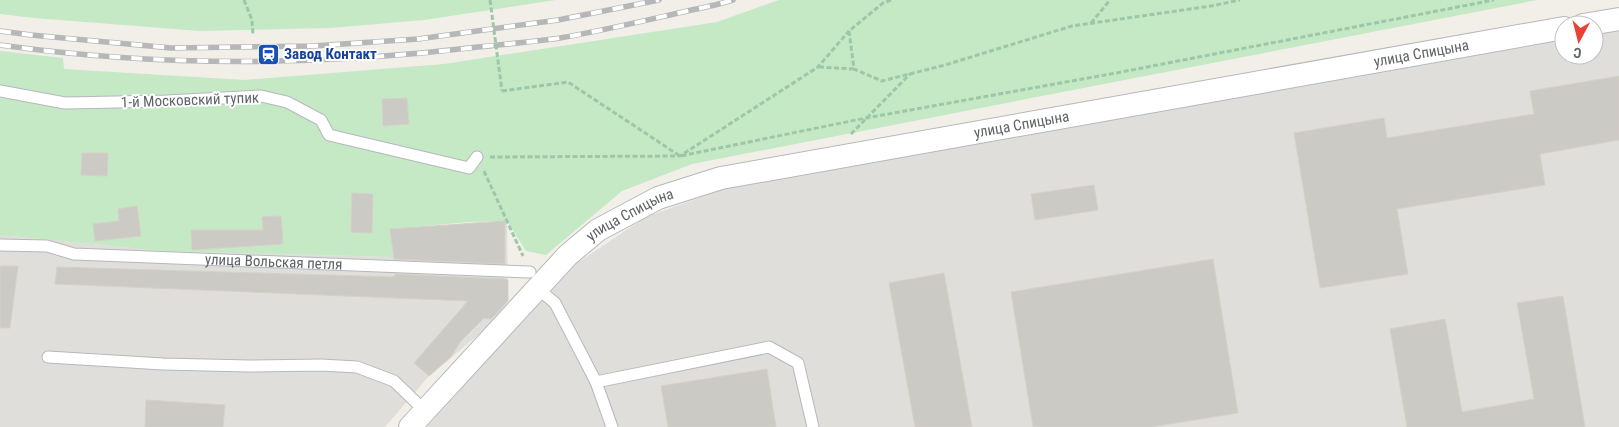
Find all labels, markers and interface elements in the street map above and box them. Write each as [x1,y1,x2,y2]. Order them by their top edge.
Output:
north arrow [1554,15,1604,65]
street label: улица Спицына [1372,36,1470,71]
station icon: Завод Контакт [256,42,280,66]
text: С [1572,44,1582,61]
place label: Завод Контакт [284,45,377,63]
street label: 1-й Московский тупик [121,89,259,111]
street label: улица Спицына [973,107,1071,142]
street label: улица Спицына [582,185,676,245]
street label: улица Вольская петля [205,250,343,274]

